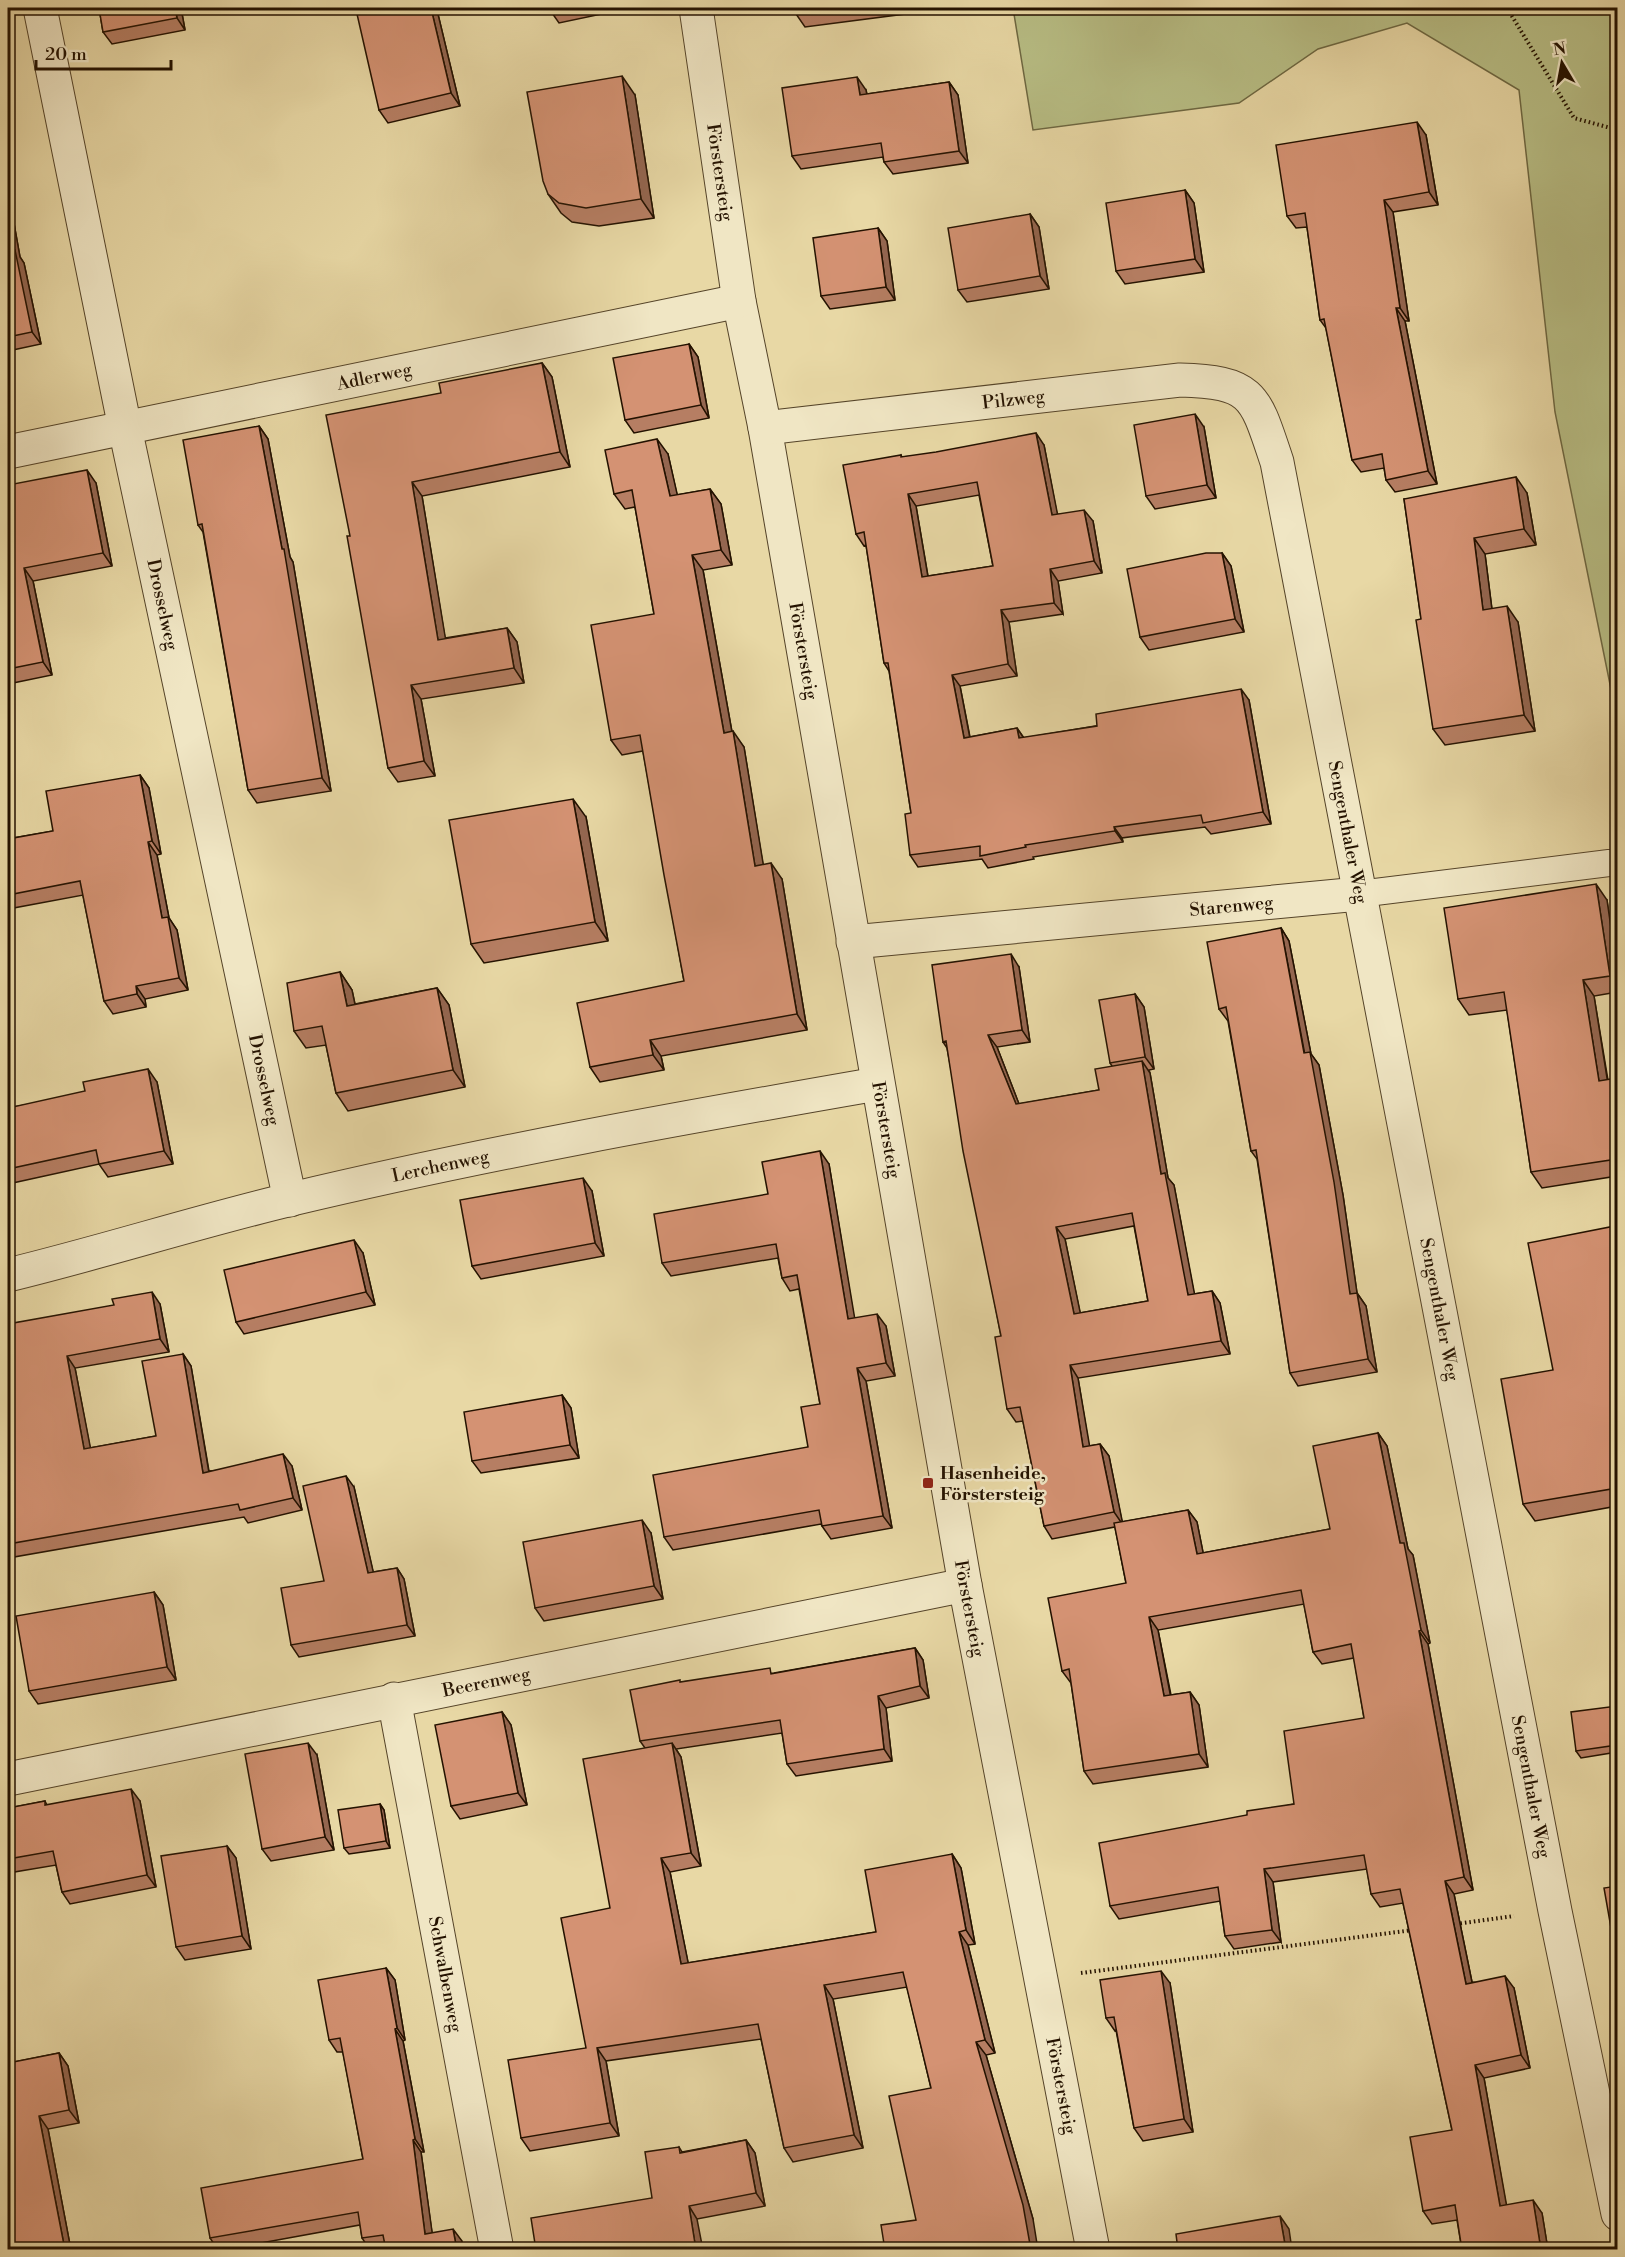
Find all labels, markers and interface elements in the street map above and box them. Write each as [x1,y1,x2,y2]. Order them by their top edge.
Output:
scale bar [36,33,171,71]
north arrow [1532,33,1592,93]
text: N [1552,38,1568,60]
text: 20 m [45,43,87,66]
street label: Förstersteig [702,122,739,223]
street label: Adlerweg [334,357,414,395]
street label: Pilzweg [981,384,1047,414]
street label: Drosselweg [142,557,184,653]
street label: Förstersteig [784,601,823,702]
street label: Sengenthaler Weg [1323,759,1373,906]
street label: Starenweg [1188,891,1275,922]
street label: Drosselweg [243,1032,285,1128]
street label: Förstersteig [867,1079,906,1181]
street label: Lerchenweg [390,1144,492,1187]
street label: Sengenthaler Weg [1415,1236,1465,1383]
place label: Hasenheide, Förstersteig [940,1462,1046,1506]
marker: Hasenheide, Förstersteig [921,1476,935,1490]
street label: Förstersteig [949,1558,990,1660]
street label: Beerenweg [439,1662,533,1702]
street label: Sengenthaler Weg [1506,1713,1556,1861]
street label: Schwalbenweg [423,1914,468,2035]
street label: Förstersteig [1041,2035,1082,2137]

